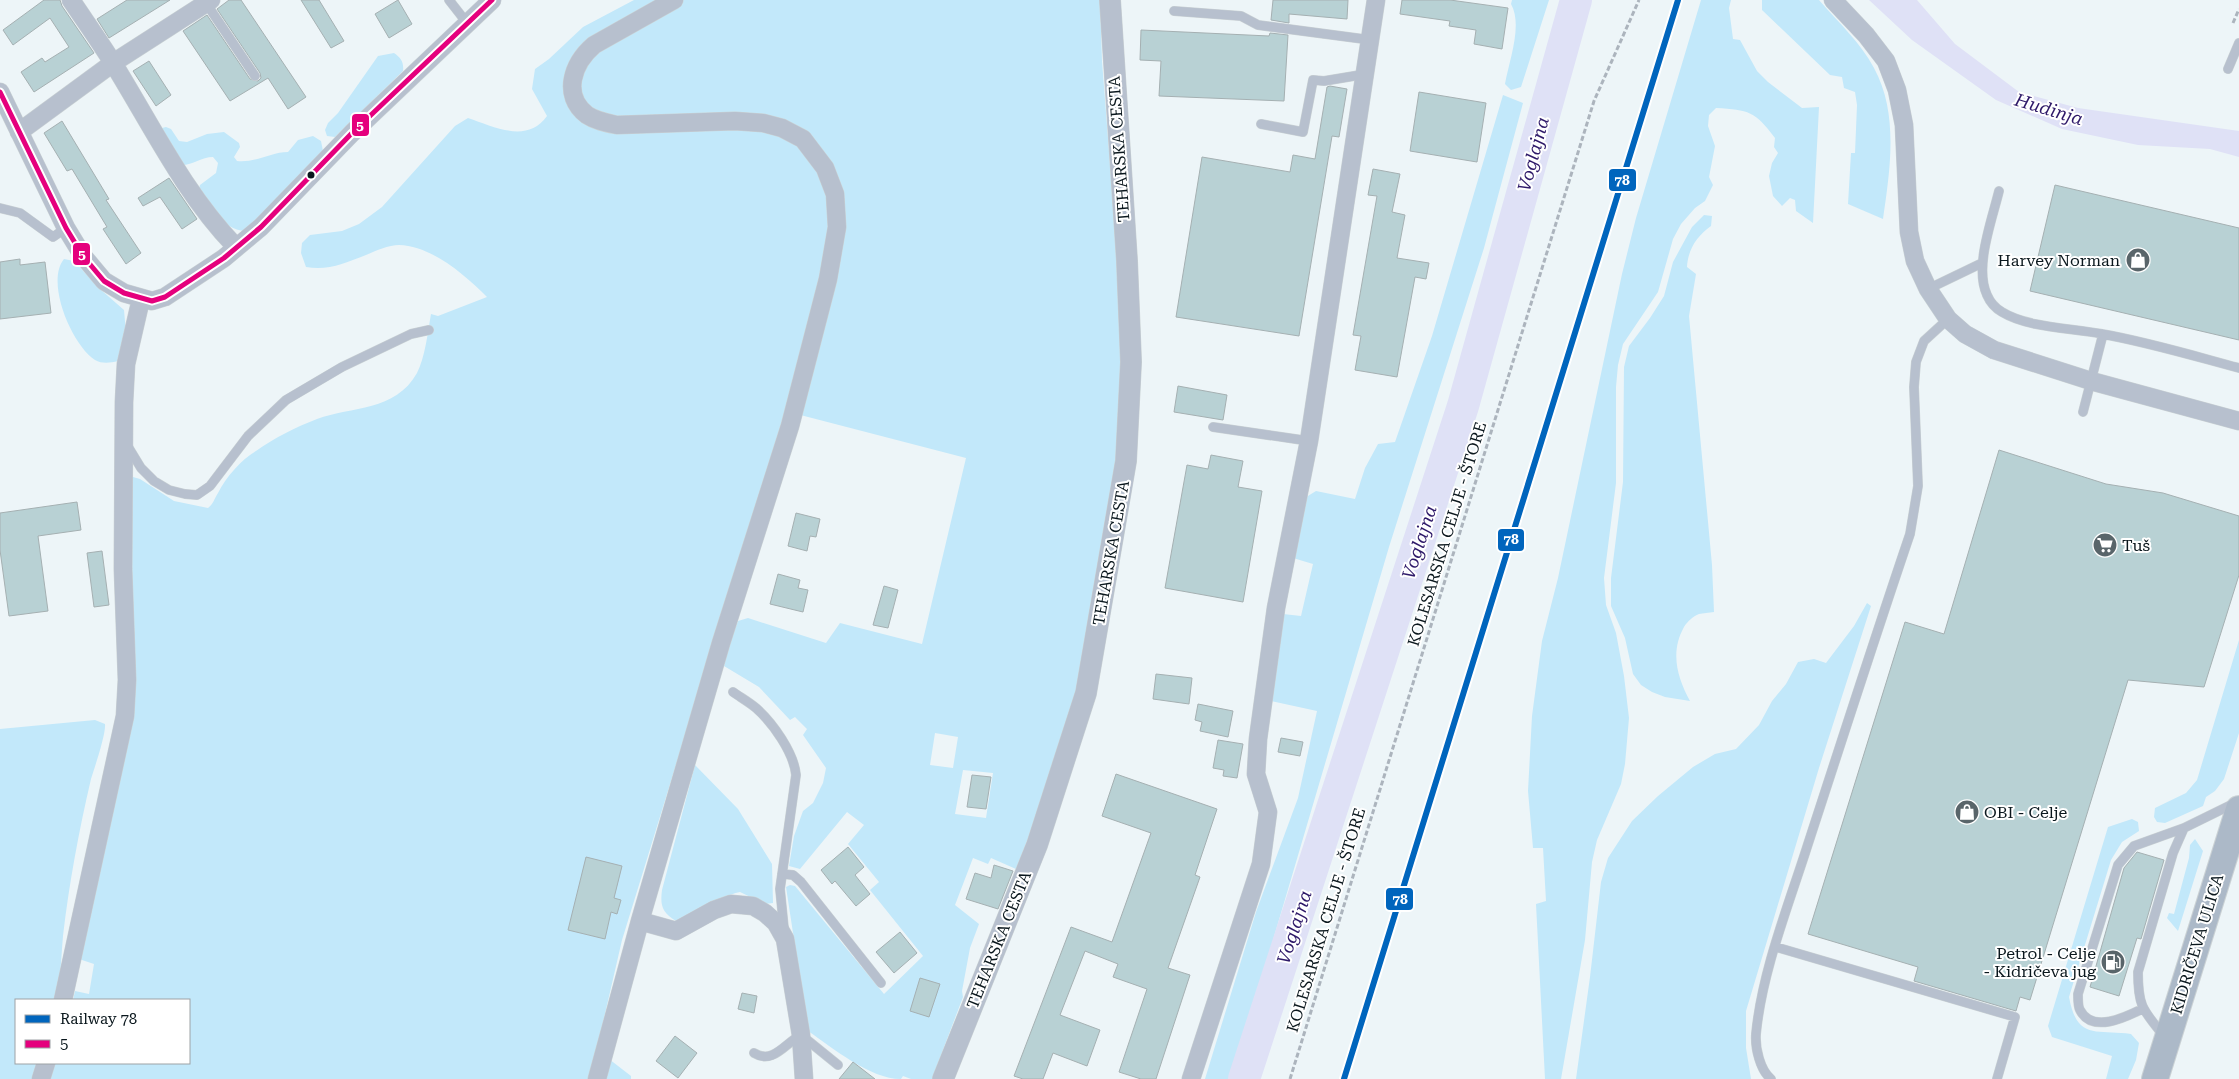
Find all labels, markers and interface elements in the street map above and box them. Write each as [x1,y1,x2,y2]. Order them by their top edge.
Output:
street label: TEHARSKA CESTA [1104,74,1134,223]
water label: Hudinja [2011,88,2086,129]
line badge: 5 [351,113,370,137]
water label: Voglajna [1513,114,1553,193]
text: 5 [356,117,364,133]
line badge: 78 [1608,168,1637,192]
unlabelled marker [306,170,316,180]
text: 78 [1614,172,1630,188]
line badge: 5 [72,242,91,266]
text: 5 [78,246,86,262]
shop icon: Harvey Norman [2125,247,2151,273]
place label: Harvey Norman [1998,251,2120,270]
street label: KOLESARSKA CELJE - ŠTORE [1404,420,1490,648]
street label: TEHARSKA CESTA [1089,478,1133,627]
water label: Voglajna [1397,502,1441,581]
line badge: 78 [1497,528,1525,552]
text: 78 [1503,531,1519,547]
supermarket icon: Tuš [2092,532,2118,558]
place label: Tuš [2122,536,2151,555]
shop icon: OBI - Celje [1954,799,1980,825]
place label: OBI - Celje [1984,803,2067,822]
street label: KOLESARSKA CELJE - ŠTORE [1283,806,1369,1034]
street label: TEHARSKA CESTA [963,868,1036,1012]
street label: KIDRIČEVA ULICA [2167,871,2228,1016]
water label: Voglajna [1272,887,1316,966]
line badge: 78 [1385,887,1414,911]
text: 78 [1392,891,1408,907]
place label: Petrol - Celje - Kidričeva jug [1983,944,2097,981]
fuel station icon: Petrol - Celje - Kidričeva jug [2100,949,2126,975]
legend [15,999,190,1064]
text: Railway 78 [60,1010,137,1028]
text: 5 [60,1035,68,1053]

